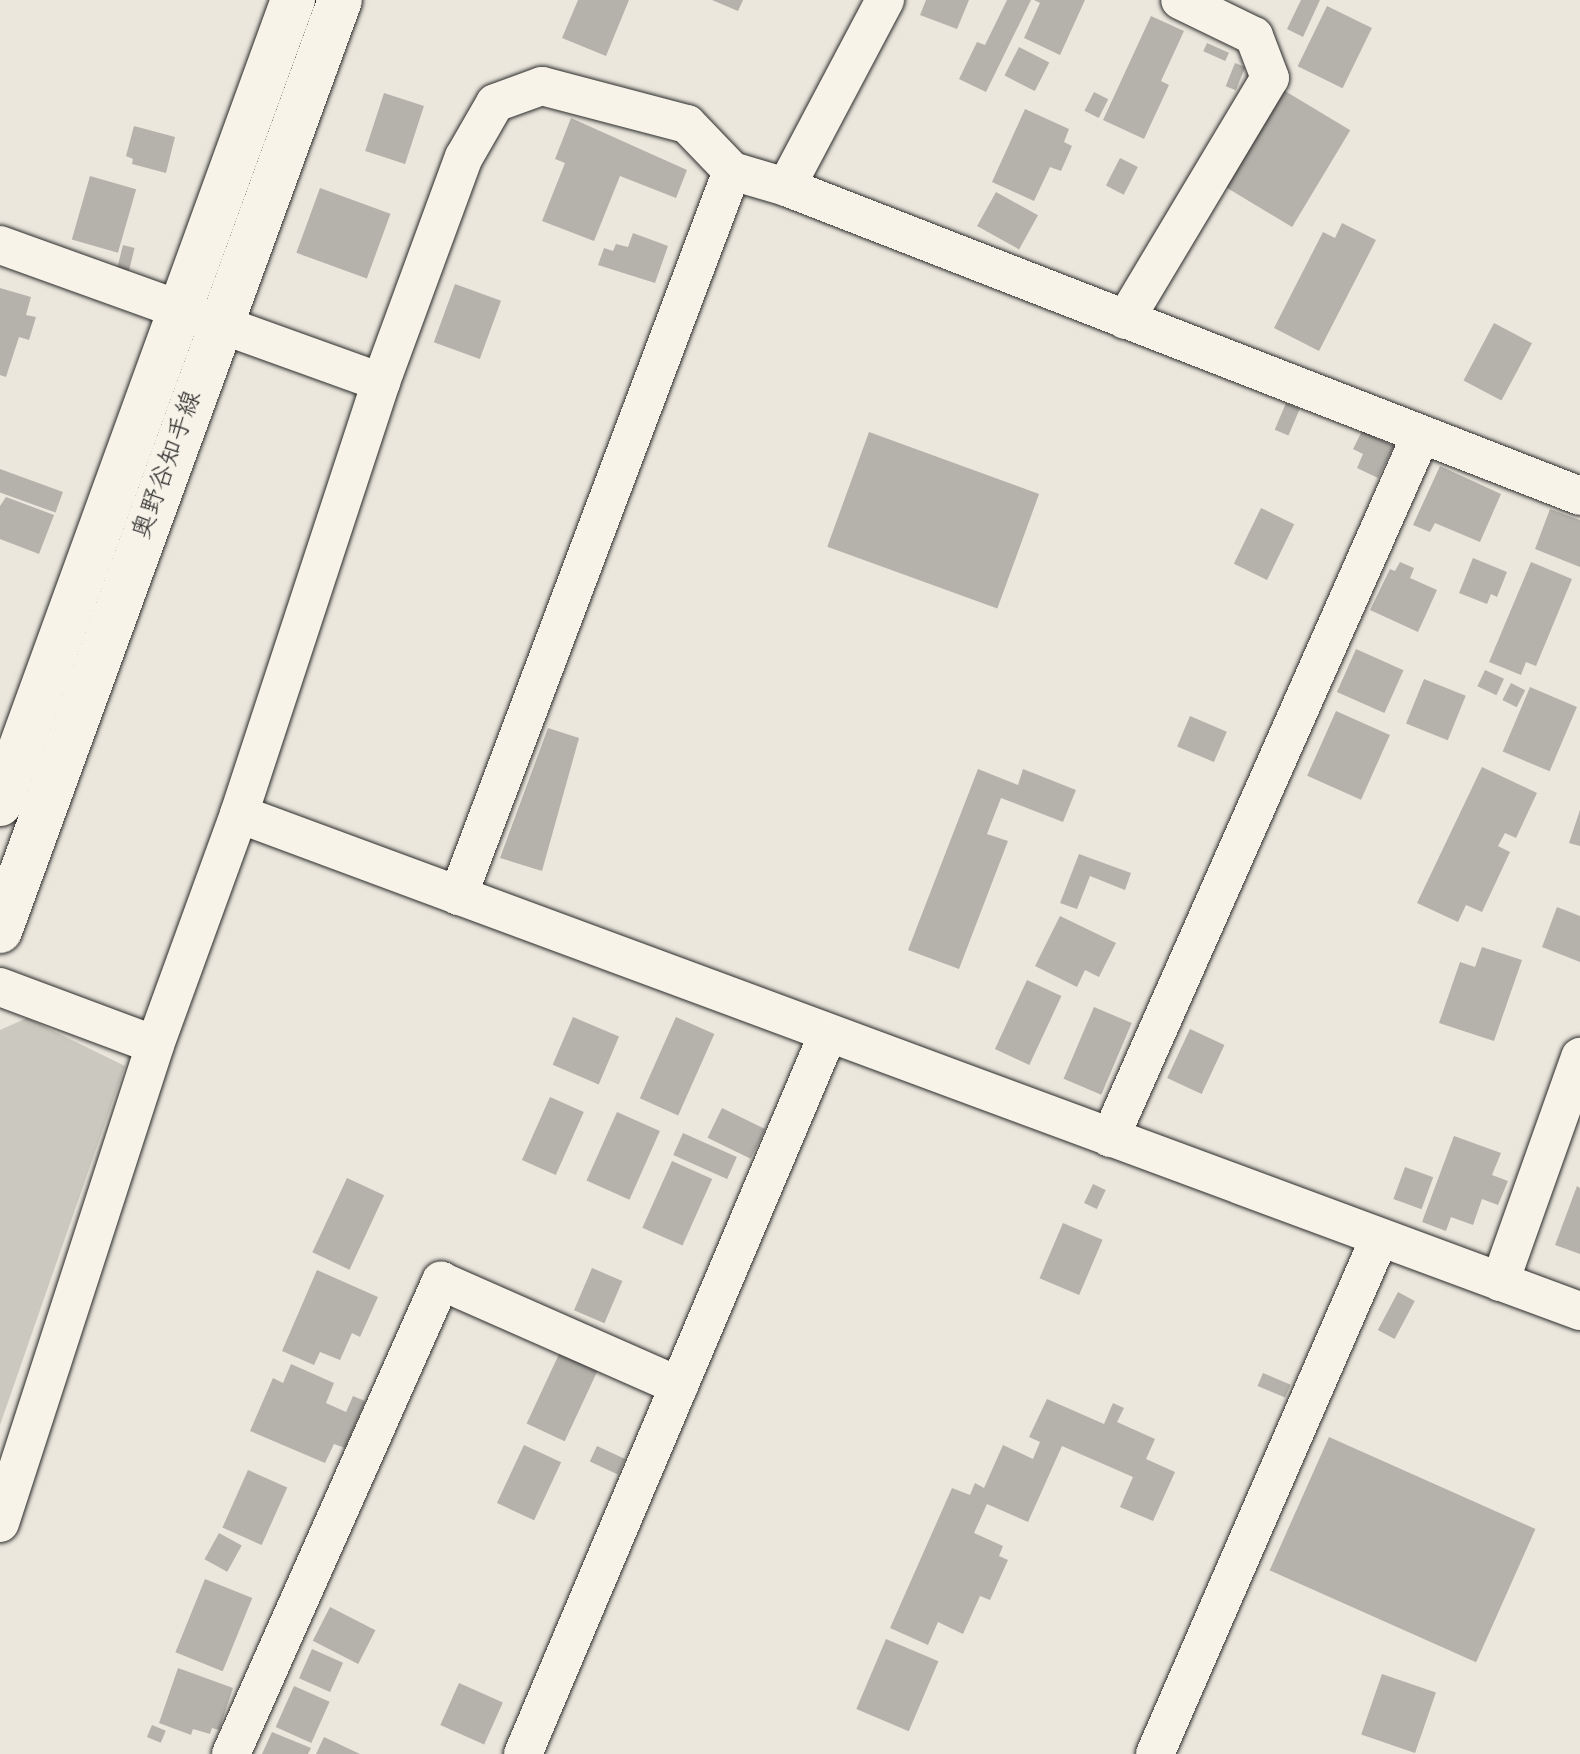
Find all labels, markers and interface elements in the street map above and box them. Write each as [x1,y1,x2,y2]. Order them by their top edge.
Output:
street label: 奥野谷知手線 [129,387,211,545]

